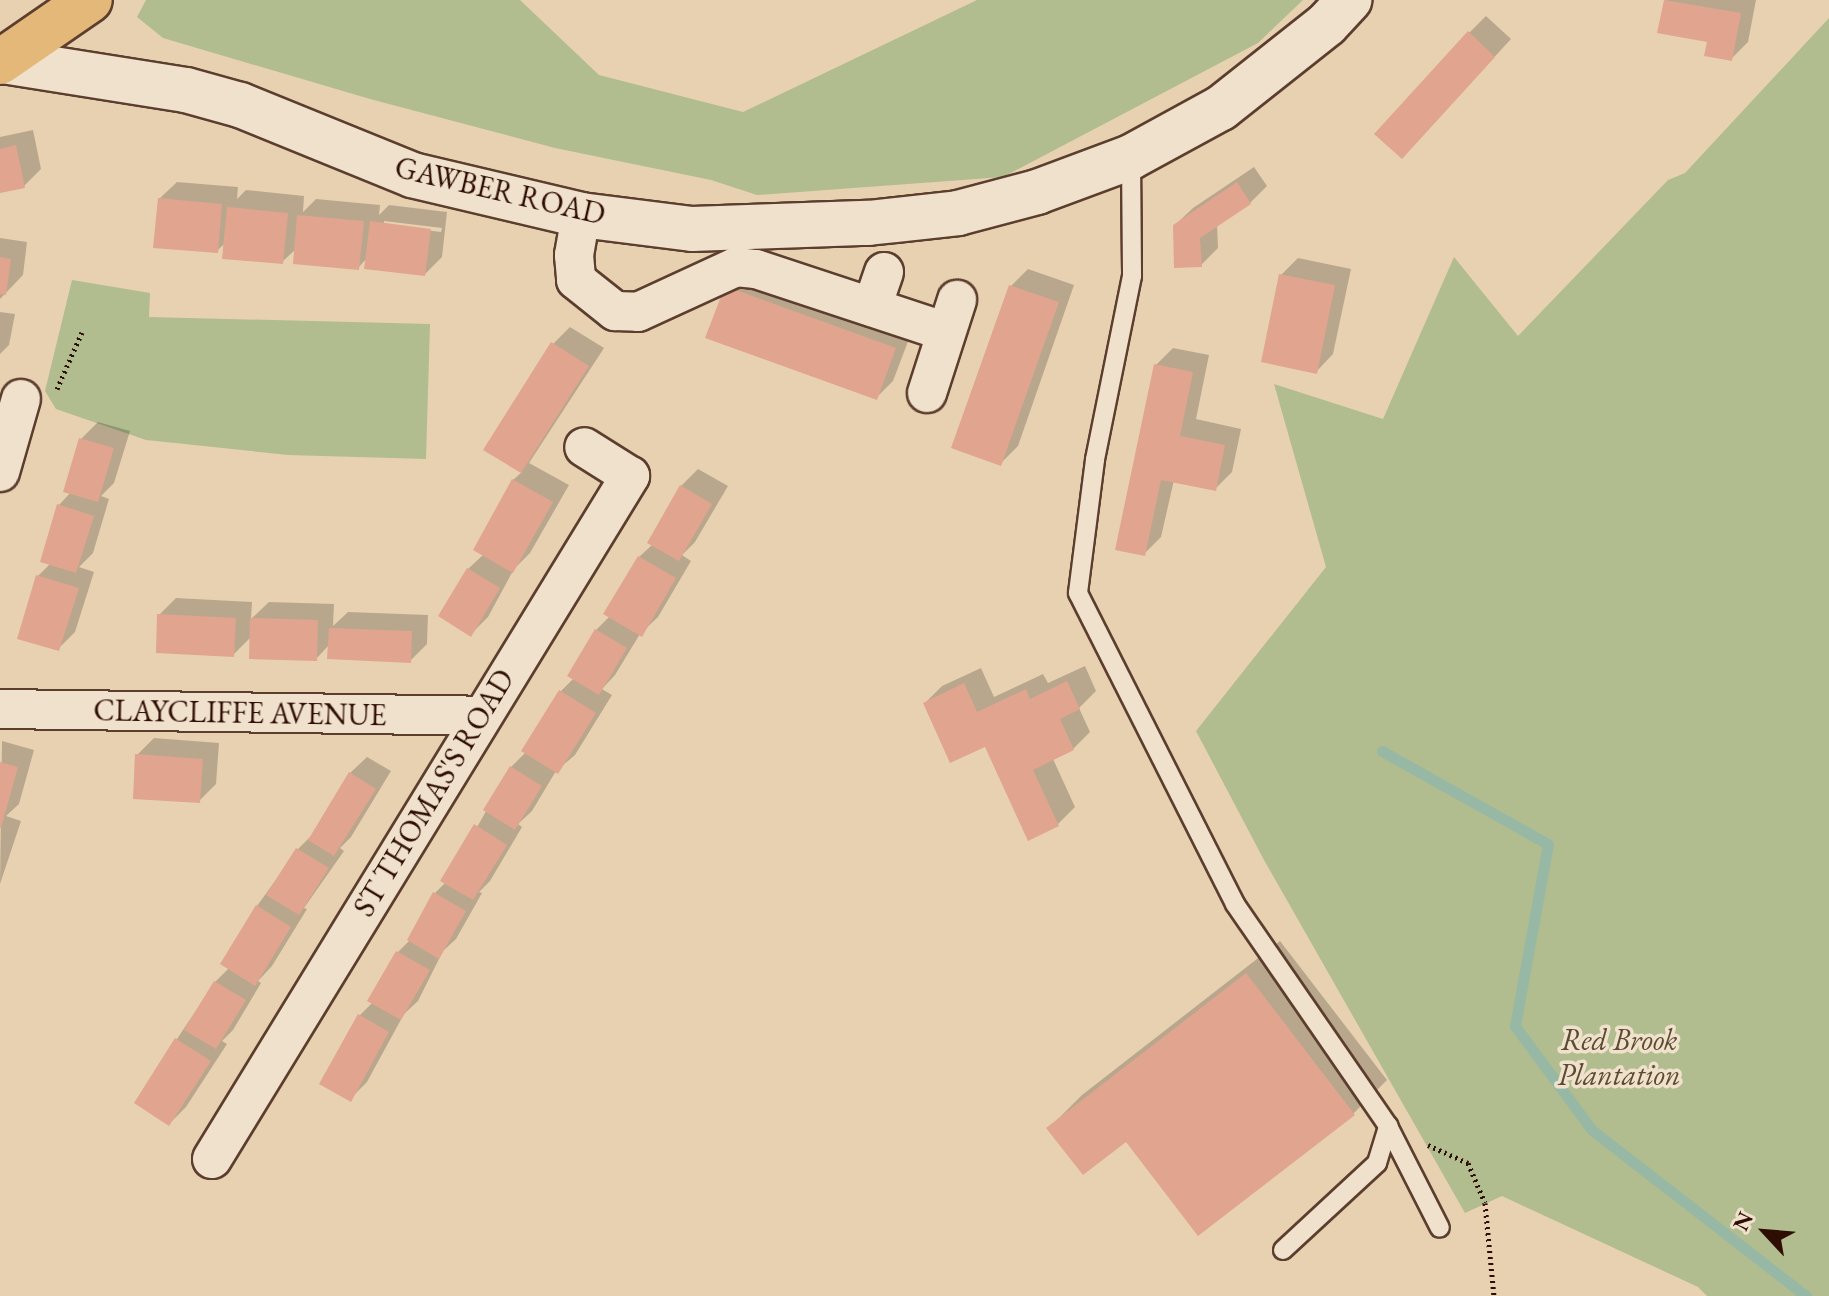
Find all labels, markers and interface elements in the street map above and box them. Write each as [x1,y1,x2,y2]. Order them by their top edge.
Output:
street label: GAWBER ROAD [391,149,609,233]
street label: ST THOMAS'S ROAD [346,663,522,923]
street label: CLAYCLIFFE AVENUE [93,692,387,734]
park label: Red Brook Plantation [1557,1022,1681,1092]
north arrow [1725,1192,1805,1272]
text: N [1726,1207,1760,1236]

